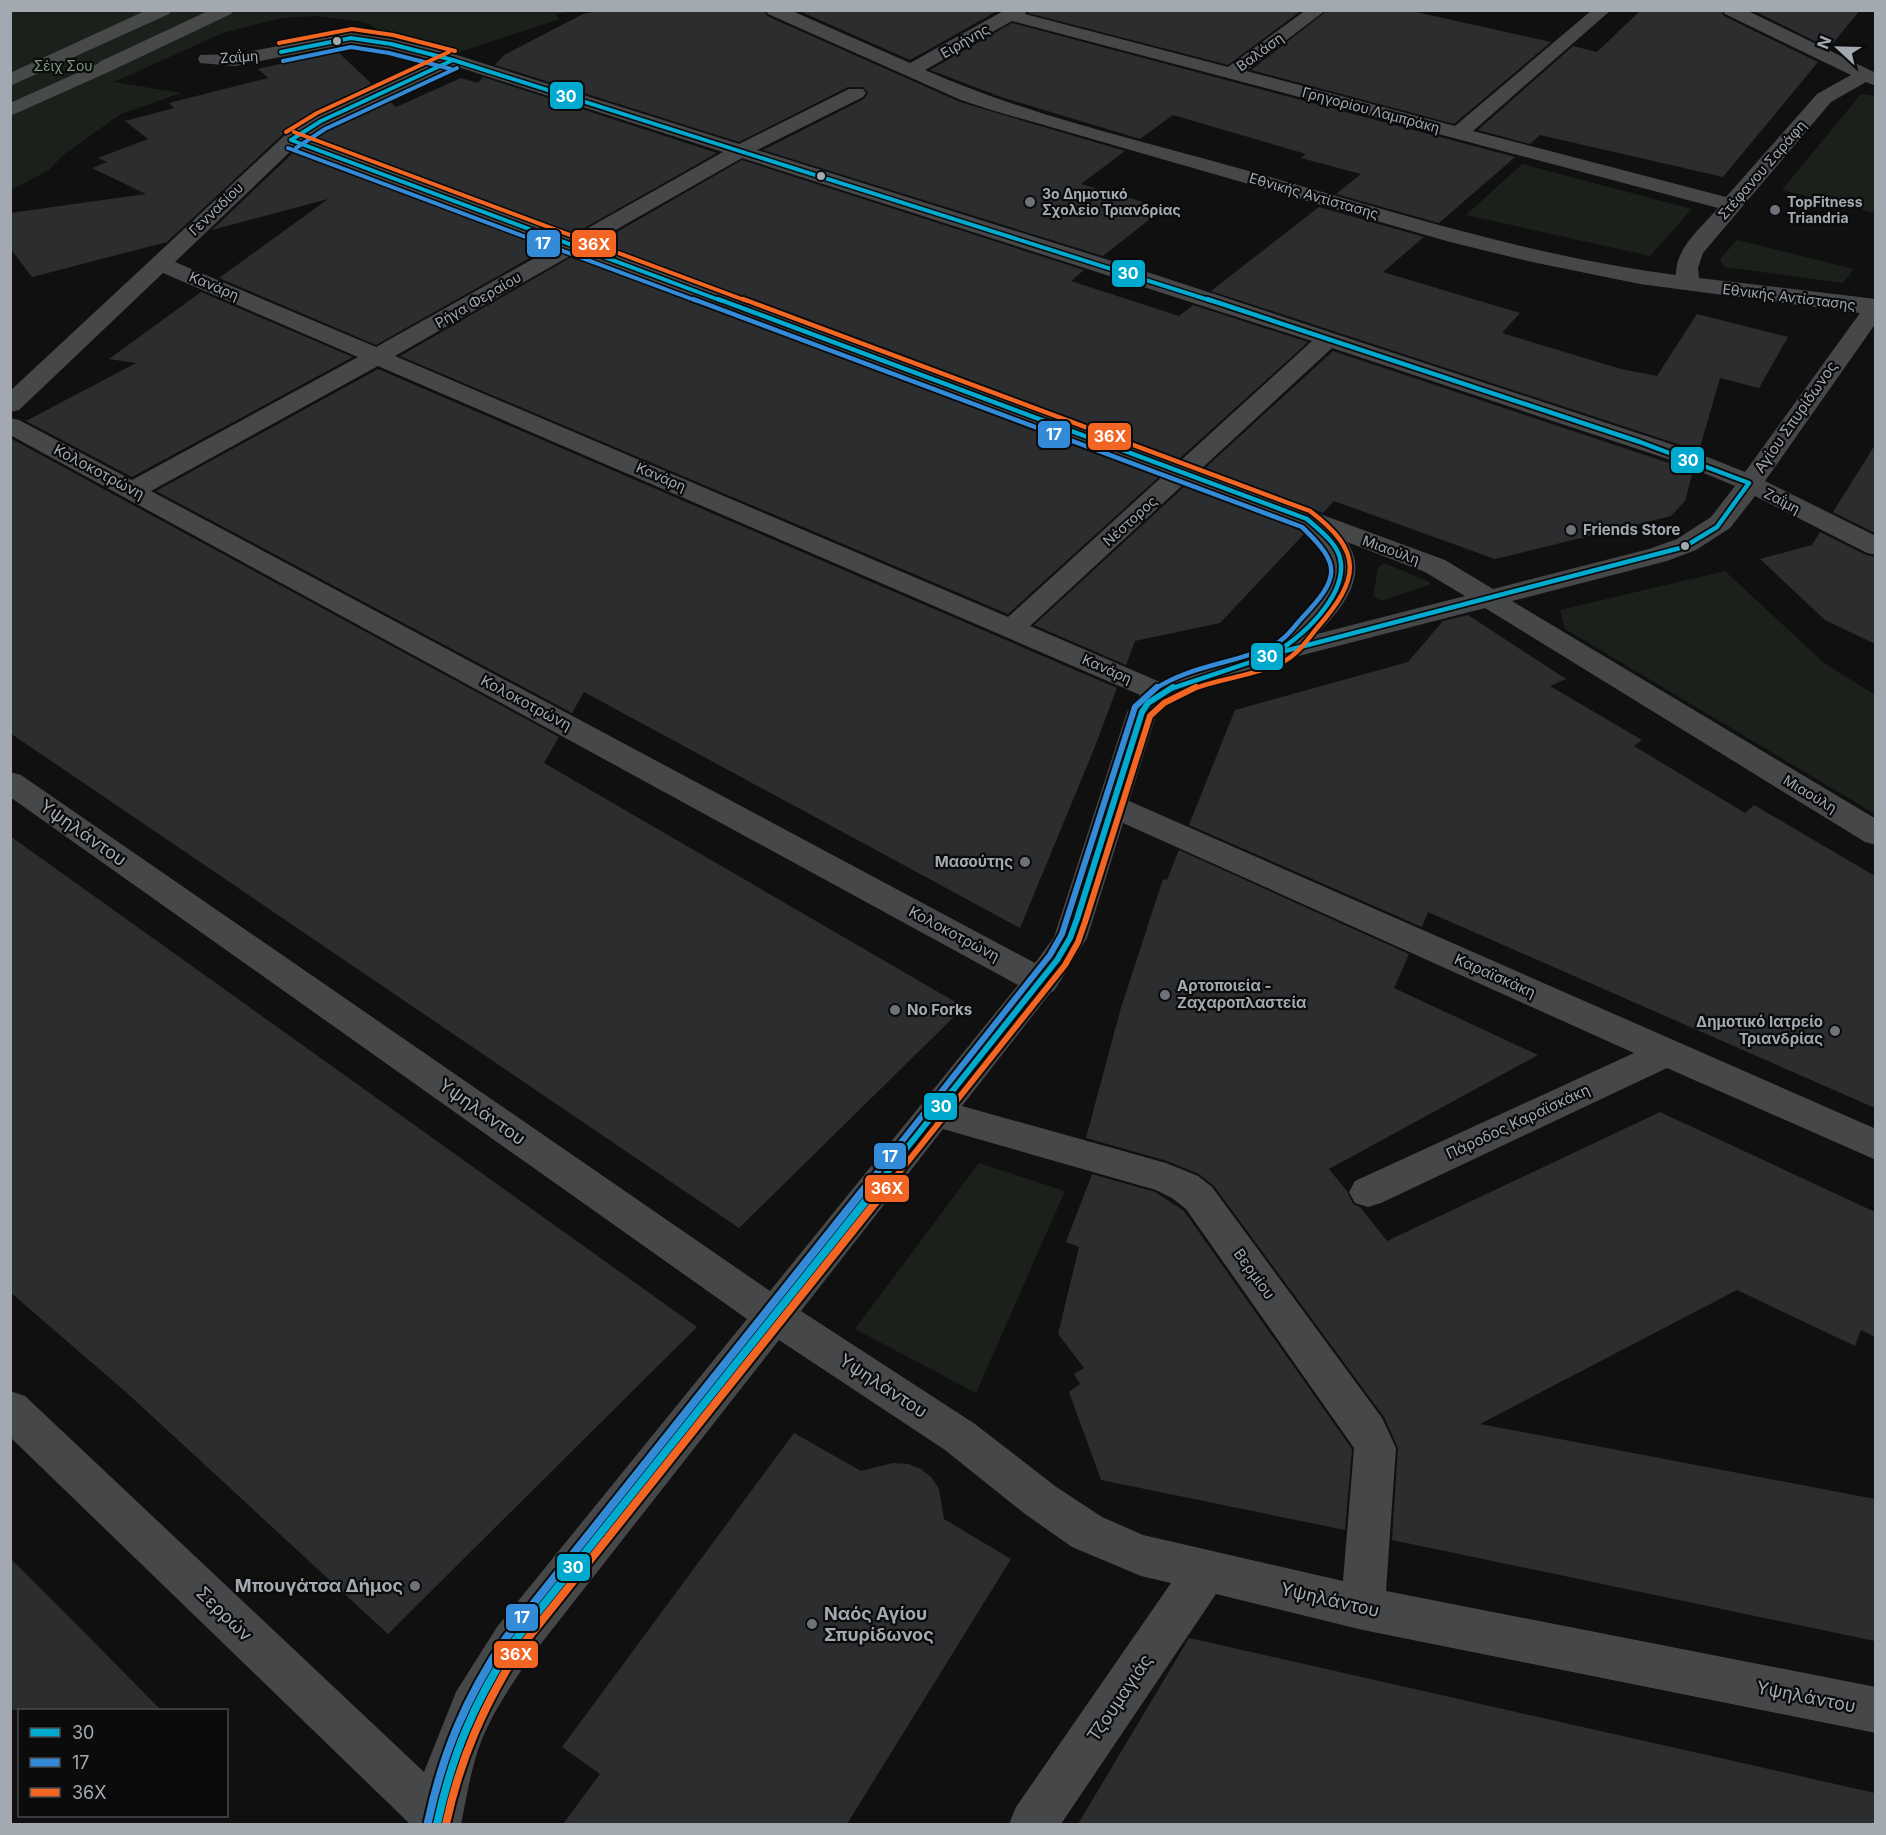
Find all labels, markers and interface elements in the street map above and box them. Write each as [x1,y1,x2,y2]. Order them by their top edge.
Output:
north arrow [1808,18,1868,78]
street label: Ειρήνης [937,20,992,61]
street label: Βαλάση [1233,29,1287,74]
text: N [1813,33,1836,52]
unlabelled marker [331,35,343,47]
street label: Ζαΐμη [219,47,259,66]
park label: Σέιχ Σου [33,57,93,74]
line badge: 30 [549,81,584,110]
street label: Γρηγορίου Λαμπράκη [1301,83,1442,136]
text: 30 [555,86,577,106]
street label: Στέφανου Σαράφη [1714,117,1809,223]
street label: Εθνικής Αντίστασης [1247,169,1381,222]
unlabelled marker [815,170,827,182]
street label: Γενναδίου [185,179,246,239]
place label: 3ο Δημοτικό Σχολείο Τριανδρίας [1042,185,1181,218]
place label: TopFitness Triandria [1787,193,1863,226]
marker: 3ο Δημοτικό Σχολείο Τριανδρίας [1023,195,1037,209]
marker: TopFitness Triandria [1768,203,1782,217]
line badge: 17 [526,229,561,258]
line badge: 36Χ [571,229,617,258]
text: 17 [535,233,551,253]
text: 36Χ [578,234,610,254]
line badge: 30 [1111,259,1146,288]
text: 30 [1117,263,1139,283]
street label: Κανάρη [187,268,242,304]
street label: Ρήγα Φεραίου [432,268,524,331]
street label: Εθνικής Αντίστασης [1722,280,1857,313]
street label: Αγίου Σπυρίδωνος [1750,357,1841,476]
line badge: 17 [1037,420,1071,449]
line badge: 36Χ [1087,422,1132,451]
text: 17 [1046,424,1062,444]
text: 36Χ [1094,426,1126,446]
street label: Κολοκοτρώνη [51,440,148,503]
line badge: 30 [1670,446,1705,474]
text: 30 [1677,450,1699,470]
street label: Κανάρη [634,459,689,495]
street label: Ζαΐμη [1761,484,1803,517]
street label: Νέστορος [1099,492,1160,549]
place label: Friends Store [1583,520,1681,539]
marker: Friends Store [1564,523,1578,537]
street label: Μιαούλη [1360,531,1422,568]
unlabelled marker [1679,540,1691,552]
line badge: 30 [1250,642,1284,671]
text: 30 [1256,646,1278,666]
street label: Κανάρη [1080,650,1135,687]
street label: Κολοκοτρώνη [478,671,575,734]
street label: Μιαούλη [1780,771,1840,816]
street label: Υψηλάντου [36,795,131,870]
place label: Μασούτης [935,852,1013,871]
marker: Μασούτης [1018,855,1032,869]
street label: Κολοκοτρώνη [906,902,1003,965]
street label: Καραϊσκάκη [1452,949,1539,1002]
place label: Αρτοποιεία - Ζαχαροπλαστεία [1177,976,1306,1012]
marker: Αρτοποιεία - Ζαχαροπλαστεία [1158,988,1172,1002]
place label: No Forks [907,1000,972,1019]
marker: No Forks [888,1003,902,1017]
place label: Δημοτικό Ιατρείο Τριανδρίας [1696,1012,1823,1048]
marker: Δημοτικό Ιατρείο Τριανδρίας [1828,1024,1842,1038]
street label: Υψηλάντου [435,1074,530,1149]
street label: Πάροδος Καραϊσκάκη [1443,1080,1593,1163]
line badge: 30 [923,1092,958,1121]
text: 30 [930,1096,952,1116]
line badge: 17 [873,1142,907,1170]
text: 17 [882,1146,898,1166]
line badge: 36Χ [864,1174,910,1203]
text: 36Χ [871,1178,903,1198]
street label: Βερμίου [1230,1245,1279,1303]
street label: Υψηλάντου [835,1349,931,1422]
line badge: 30 [556,1553,591,1582]
text: 30 [562,1557,584,1577]
place label: Μπουγάτσα Δήμος [235,1575,403,1596]
street label: Υψηλάντου [1279,1578,1382,1621]
marker: Μπουγάτσα Δήμος [408,1579,422,1593]
street label: Σερρών [192,1582,257,1646]
line badge: 17 [505,1603,539,1632]
place label: Ναός Αγίου Σπυρίδωνος [824,1603,934,1645]
text: 17 [514,1607,530,1627]
marker: Ναός Αγίου Σπυρίδωνος [805,1617,819,1631]
line badge: 36Χ [493,1640,539,1669]
text: 36Χ [500,1644,532,1664]
street label: Τζουμαγιάς [1083,1650,1156,1745]
street label: Υψηλάντου [1755,1677,1858,1716]
legend [18,1709,228,1817]
text: 30 [72,1722,94,1743]
text: 17 [72,1752,90,1773]
text: 36Χ [72,1782,107,1803]

